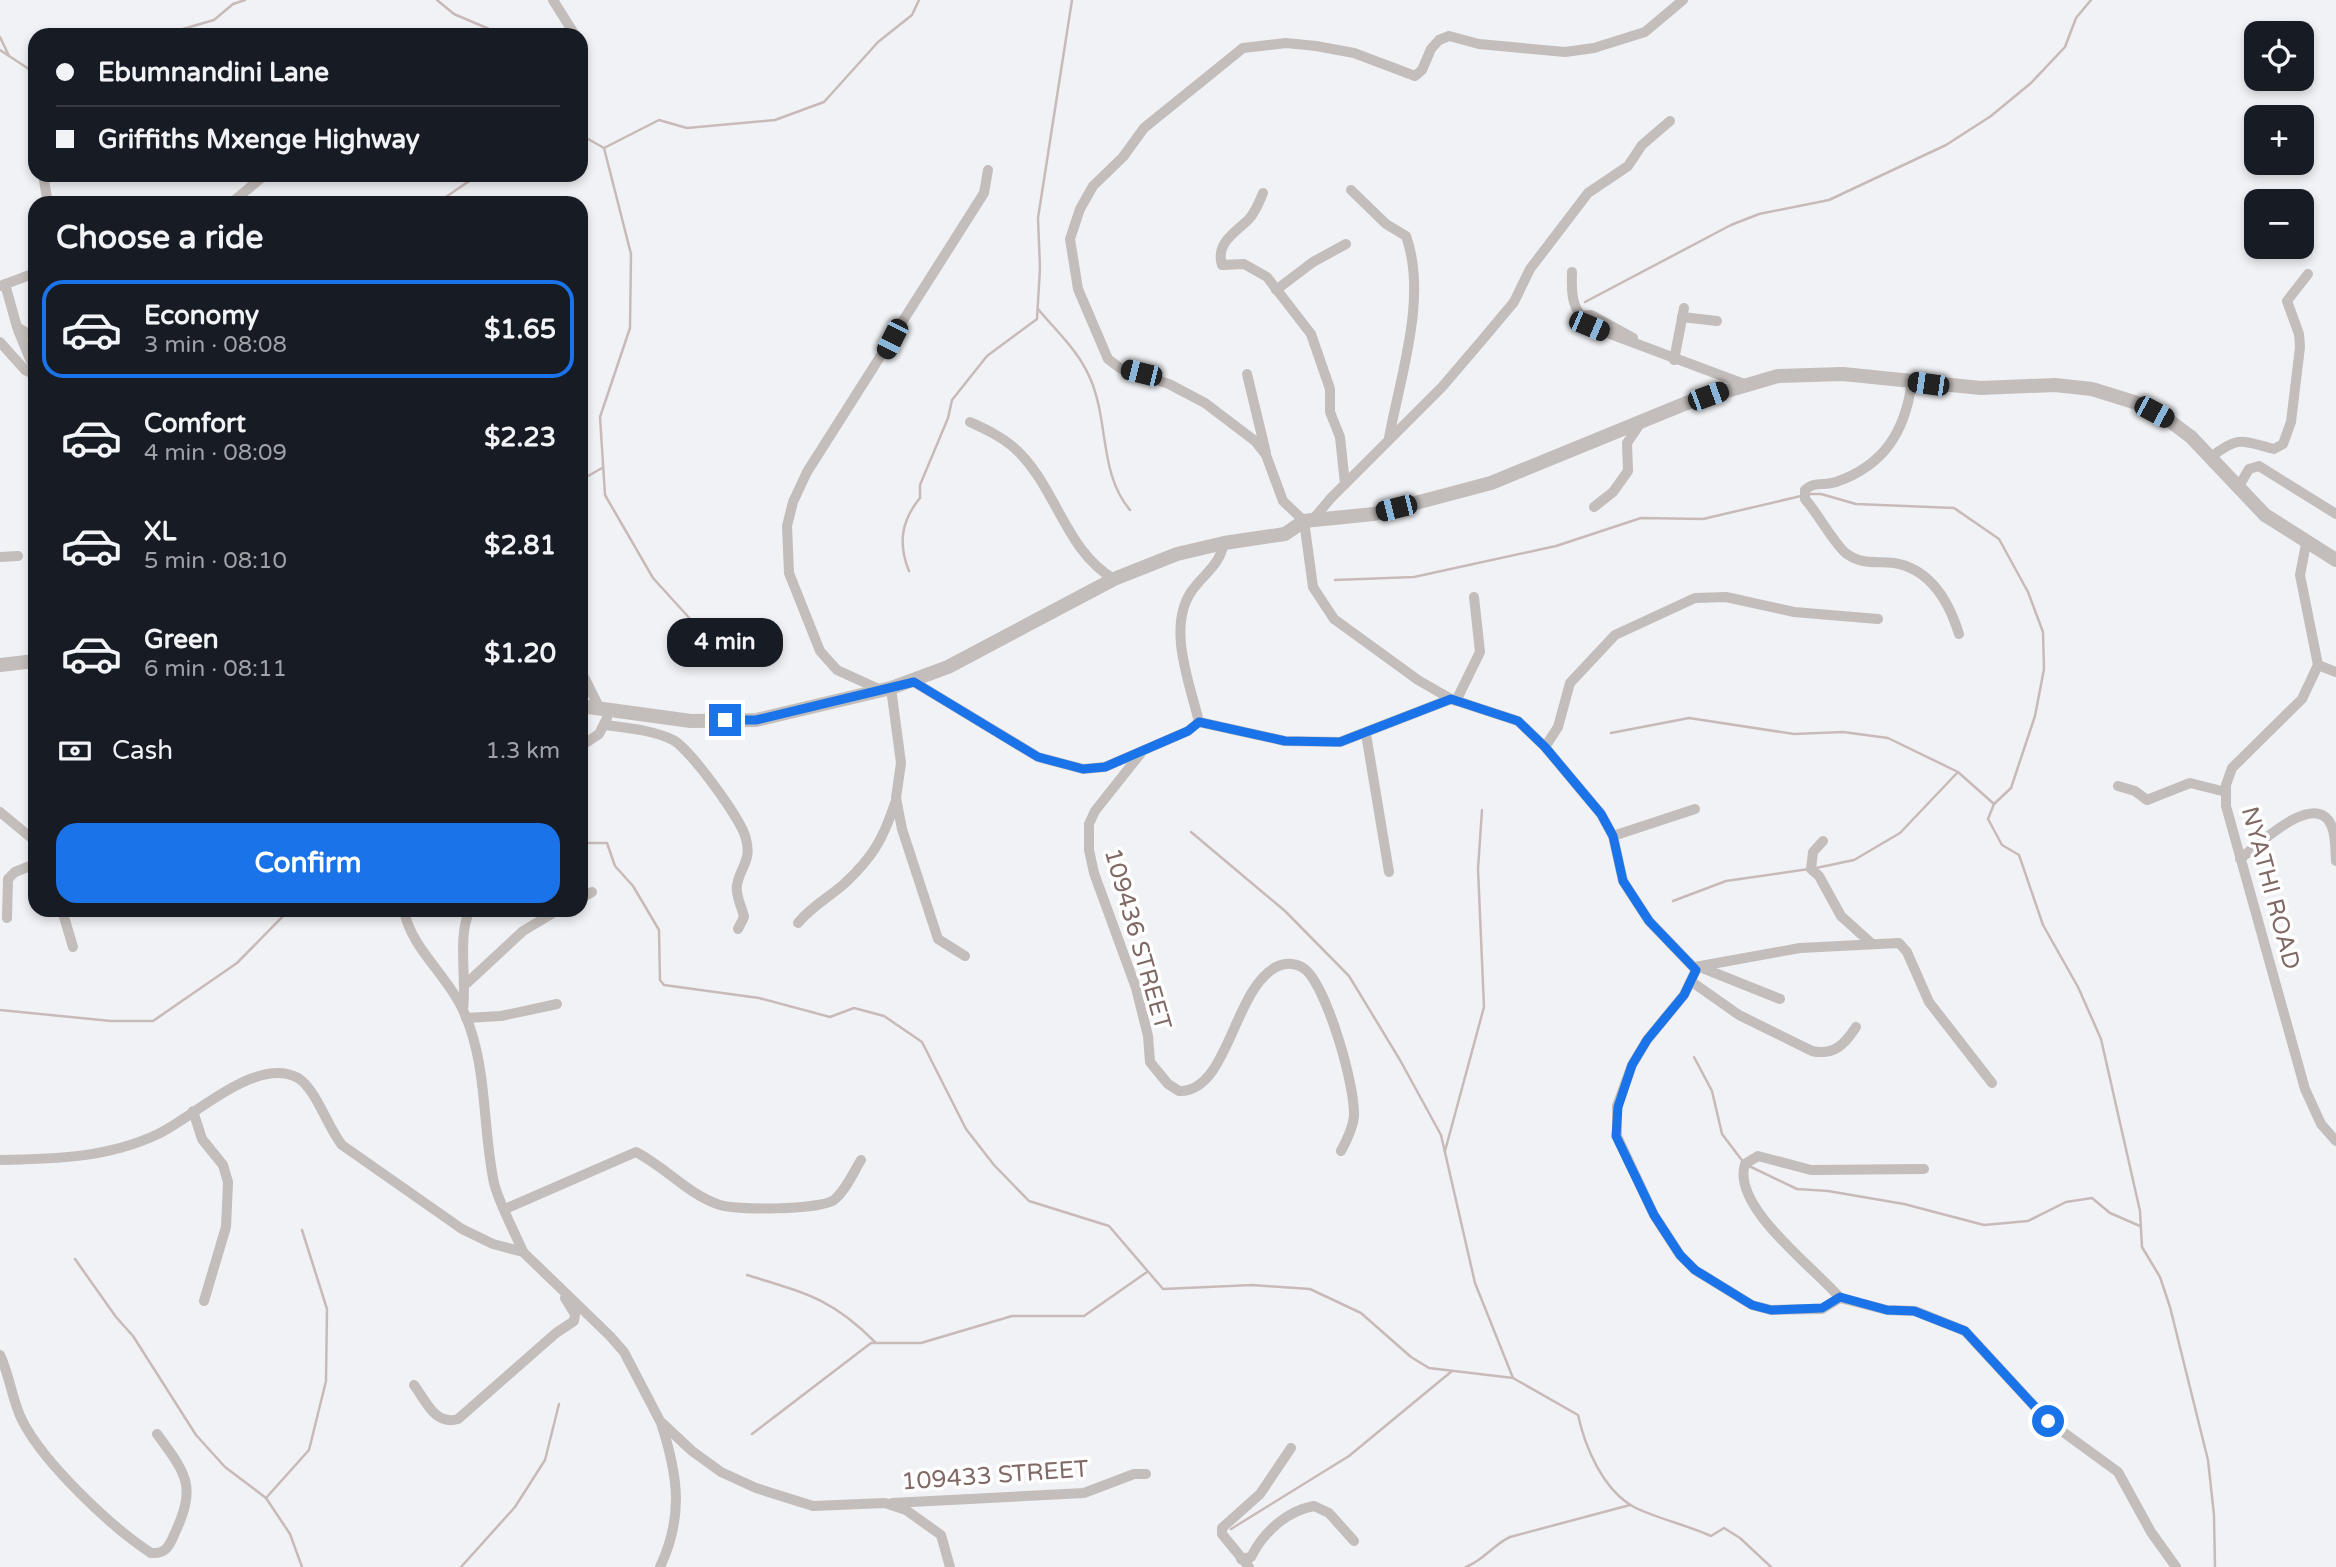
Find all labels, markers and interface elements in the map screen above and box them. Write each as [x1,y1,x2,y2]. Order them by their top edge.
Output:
map controls [2244,21,2314,259]
button: locate [2244,21,2314,91]
text: Ebumnandini Lane [98,57,329,88]
button: + [2244,105,2314,175]
text: Griffiths Mxenge Highway [98,124,420,155]
button: − [2244,189,2314,259]
text: Choose a ride [56,219,263,257]
icon: car [60,298,123,361]
text: Economy [144,300,259,331]
car [1566,308,1613,344]
text: $1.65 [484,314,556,345]
car [874,316,911,362]
text: 3 min · 08:08 [144,331,287,359]
car [1119,358,1164,388]
car [1906,371,1951,397]
car [1685,379,1732,413]
car [2131,393,2178,431]
icon: car [60,406,123,469]
text: Comfort [144,408,246,439]
text: $2.23 [484,422,556,453]
text: 4 min · 08:09 [144,439,287,467]
car [1374,493,1419,523]
icon: car [60,514,123,577]
text: XL [144,516,176,547]
text: $2.81 [484,530,556,561]
text: 5 min · 08:10 [144,547,287,575]
callout: 4 min [667,618,783,668]
icon: car [60,622,123,685]
text: Green [144,624,219,655]
text: 4 min [694,628,756,656]
text: $1.20 [484,638,556,669]
text: 6 min · 08:11 [144,655,287,683]
route end [709,704,741,736]
icon: cash [56,732,94,770]
text: Cash [112,735,173,766]
text: 1.3 km [486,737,560,765]
street label: NYATHI ROAD [2235,803,2306,973]
button: Confirm [56,823,560,903]
street label: 109436 STREET [1098,845,1177,1034]
route start [2032,1405,2064,1437]
street label: 109433 STREET [900,1454,1090,1497]

